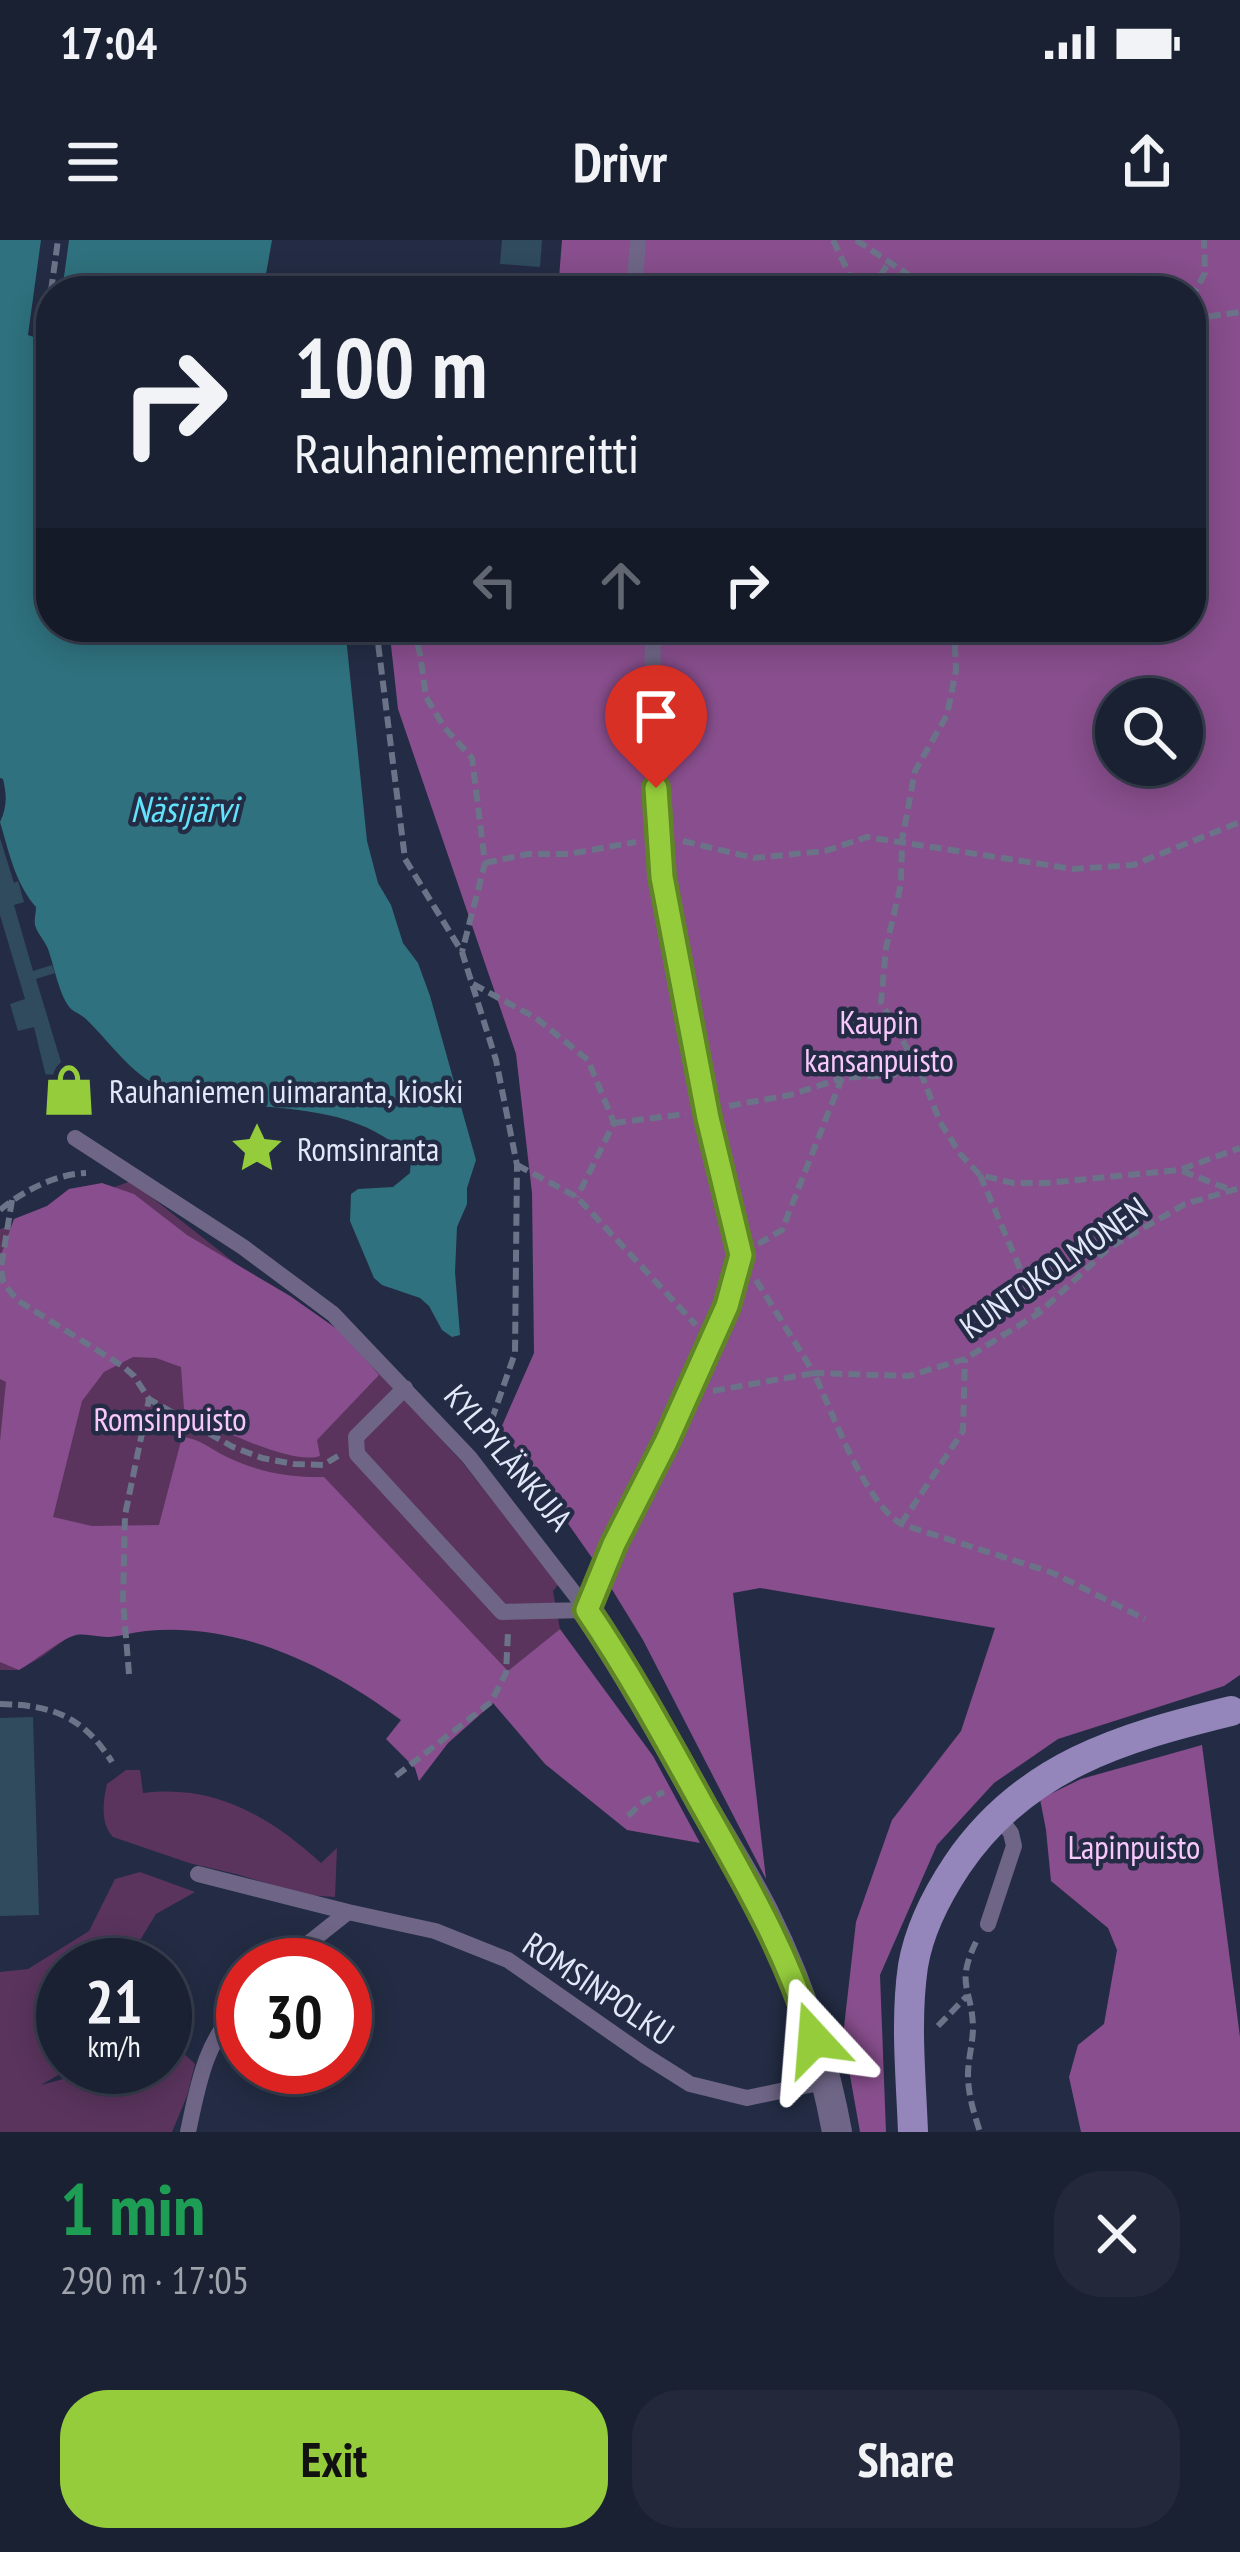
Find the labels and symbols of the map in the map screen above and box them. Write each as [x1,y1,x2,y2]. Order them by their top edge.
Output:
pin [605,665,707,788]
water label: Näsijärvi [130,785,242,832]
park label: Kaupin kansanpuisto [804,1000,954,1081]
shop icon: Rauhaniemen uimaranta, kioski [40,1061,98,1119]
place label: Rauhaniemen uimaranta, kioski [109,1069,463,1112]
place icon: Romsinranta [228,1119,286,1177]
place label: Romsinranta [297,1127,439,1170]
street label: KUNTOKOLMONEN [951,1187,1155,1347]
street label: KYLPYLÄNKUJA [435,1375,583,1539]
park label: Romsinpuisto [93,1397,247,1440]
park label: Lapinpuisto [1068,1825,1200,1868]
street label: ROMSINPOLKU [515,1922,683,2054]
speed limit sign: 30 [216,1938,372,2094]
position arrow [751,1976,877,2102]

